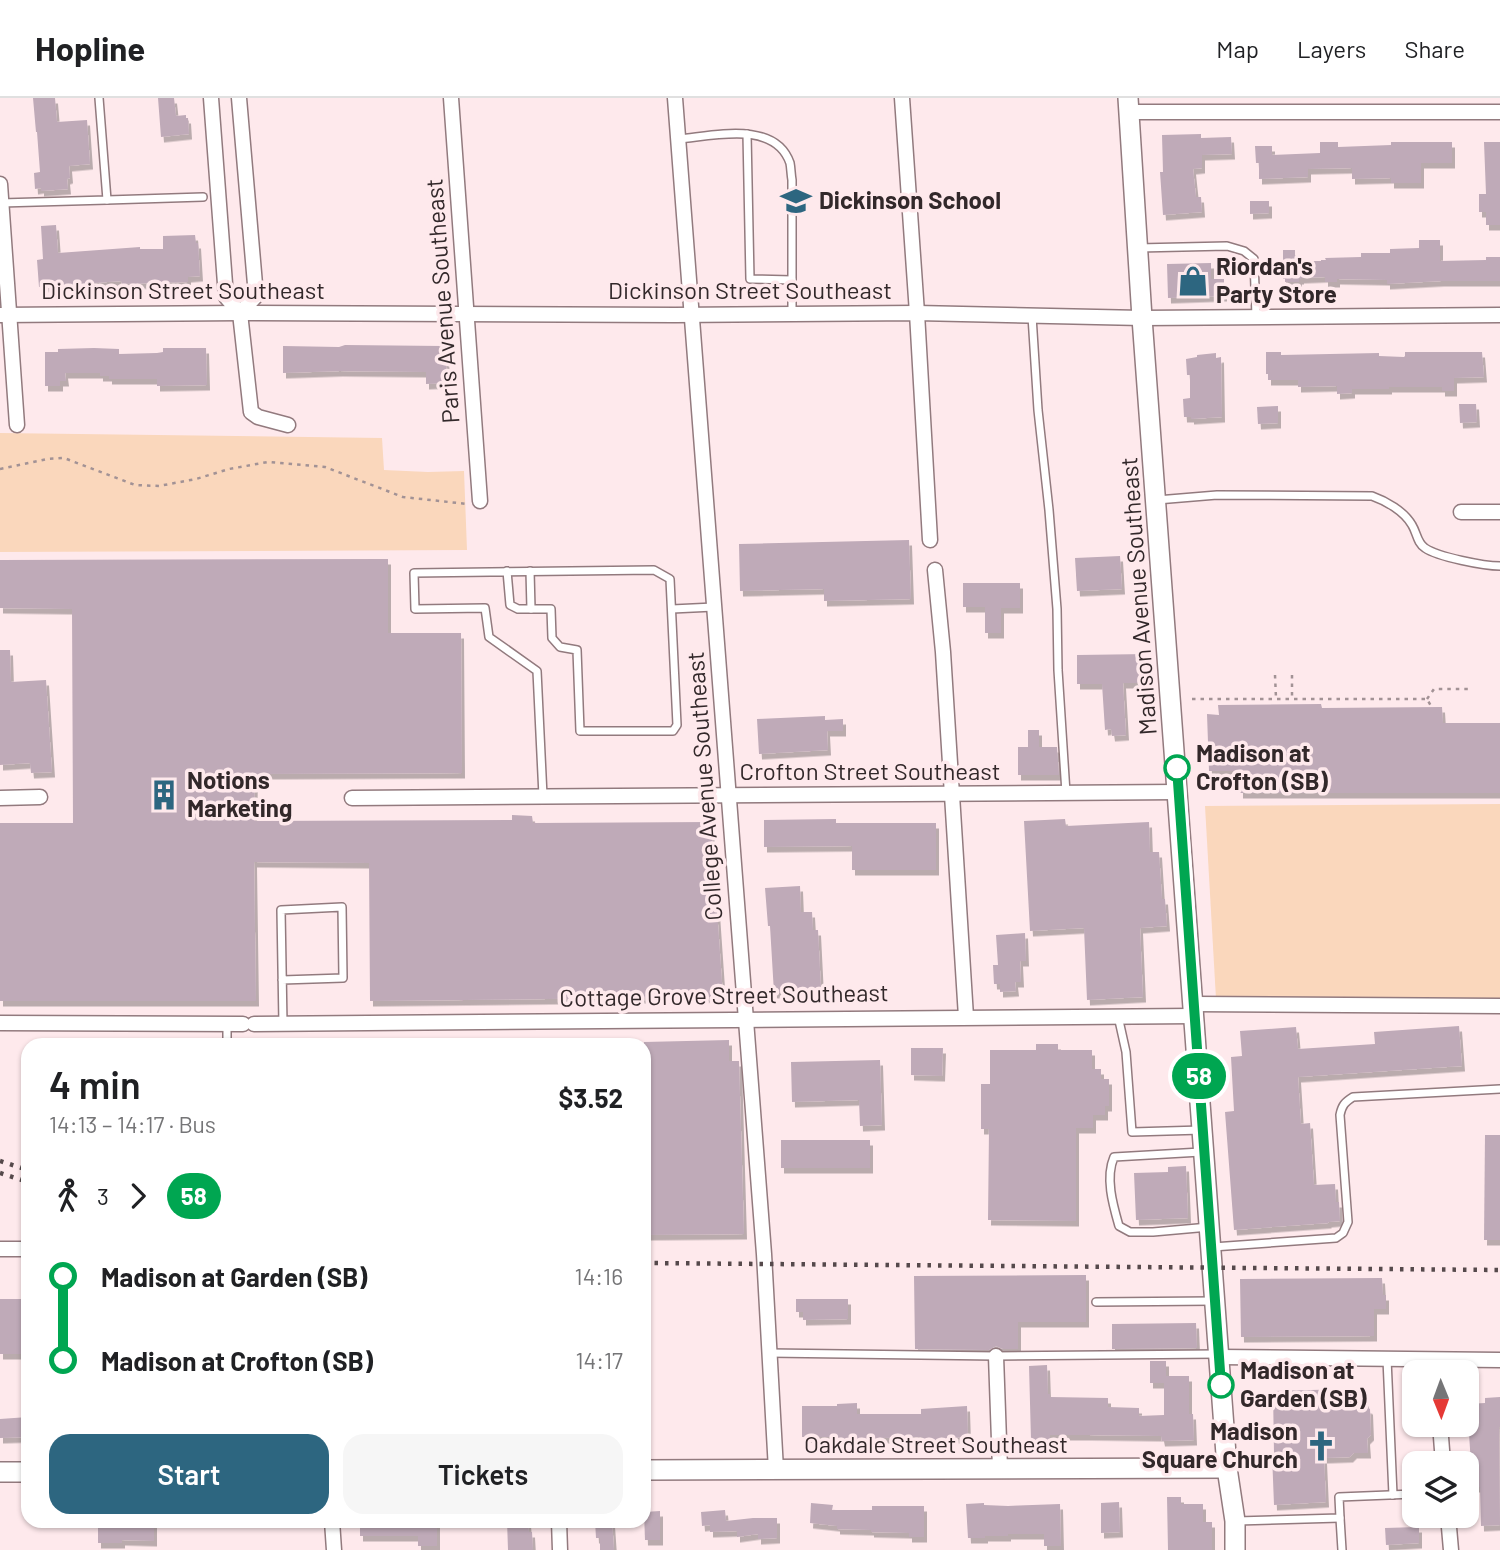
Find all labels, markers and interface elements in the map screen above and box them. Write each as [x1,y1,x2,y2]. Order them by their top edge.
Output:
text: Hopline [35,28,145,68]
text: Map [1216,34,1259,63]
text: Layers [1297,34,1366,63]
text: Share [1404,34,1465,63]
street label: Paris Avenue Southeast [418,178,465,424]
school or university icon: Dickinson School [779,184,813,218]
place label: Dickinson School [819,185,1001,214]
place label: Riordan's Party Store [1216,251,1337,308]
shop icon: Riordan's Party Store [1176,264,1210,298]
street label: Dickinson Street Southeast [41,275,325,304]
street label: Dickinson Street Southeast [608,275,892,304]
street label: Madison Avenue Southeast [1113,456,1162,736]
street label: College Avenue Southeast [680,651,727,922]
place label: Madison at Crofton (SB) [1196,738,1329,795]
marker: Madison at Crofton (SB) [1164,755,1190,781]
street label: Crofton Street Southeast [740,756,1000,785]
place label: Notions Marketing [187,765,292,822]
building icon: Notions Marketing [147,778,181,812]
street label: Cottage Grove Street Southeast [559,977,889,1012]
line badge: 58 [1168,1053,1230,1099]
text: 4 min [49,1061,141,1107]
text: 58 [1186,1061,1212,1090]
text: $3.52 [558,1082,623,1113]
text: 14:13 – 14:17 · Bus [49,1110,216,1138]
icon: walk [49,1177,87,1215]
icon: forward [119,1177,157,1215]
text: 58 [181,1181,207,1210]
text: 3 [97,1182,109,1210]
text: Madison at Garden (SB) [101,1261,367,1292]
text: 14:16 [575,1262,623,1290]
text: Madison at Crofton (SB) [101,1345,373,1376]
text: 14:17 [576,1346,623,1374]
place label: Madison at Garden (SB) [1240,1355,1367,1412]
north arrow [1402,1360,1479,1437]
map controls [1402,1360,1479,1528]
marker: Madison at Garden (SB) [1208,1372,1234,1398]
place label: Madison Square Church [1142,1416,1298,1473]
street label: Oakdale Street Southeast [804,1429,1068,1458]
church icon: Madison Square Church [1304,1429,1338,1463]
button: Start [49,1434,329,1514]
button: Tickets [343,1434,623,1514]
button: layers [1402,1451,1479,1528]

